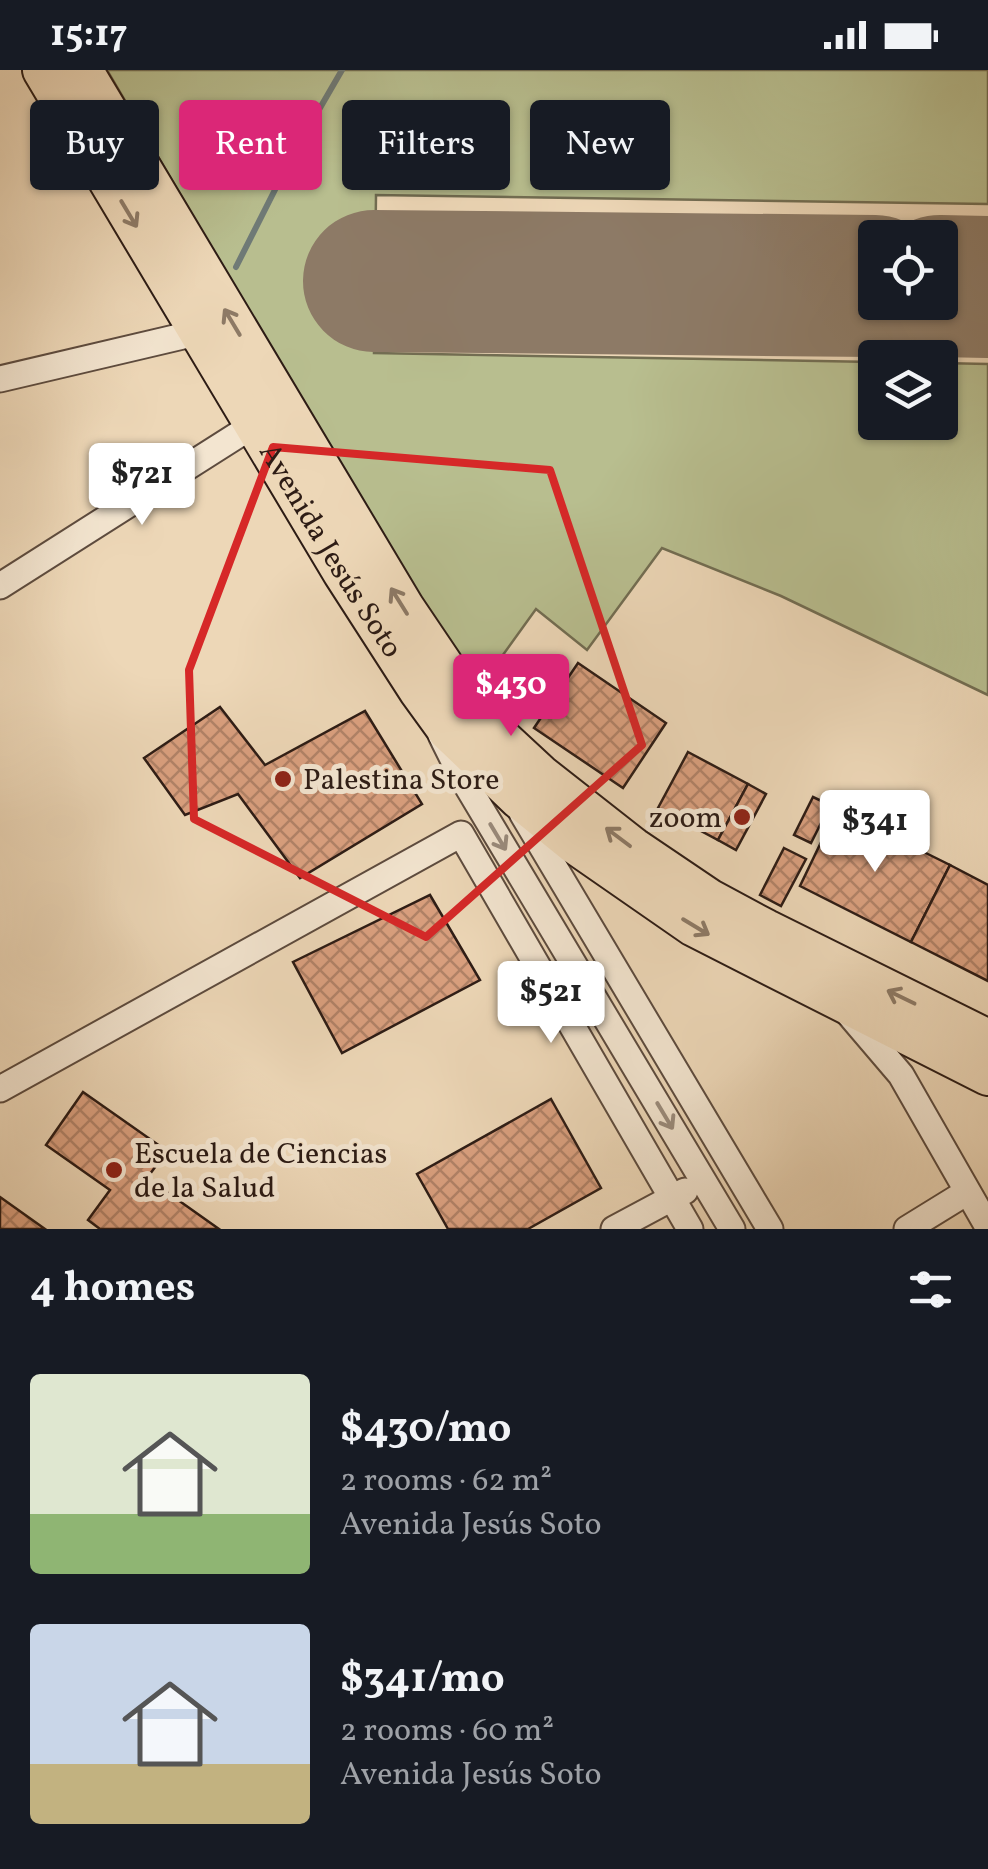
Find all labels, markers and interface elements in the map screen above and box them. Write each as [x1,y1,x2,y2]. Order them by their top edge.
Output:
text: 15:17 [50,9,128,62]
chip: Buy [30,100,159,190]
chip: Rent [179,100,322,190]
chip: Filters [342,100,510,190]
chip: New [530,100,670,190]
one-way arrow [119,199,139,228]
map controls [858,220,958,440]
button: locate [858,220,958,320]
one-way arrow [222,308,242,337]
button: layers [858,340,958,440]
street label: Avenida Jesús Soto [248,436,412,667]
pin: $721 [83,443,201,528]
text: $721 [111,453,173,497]
one-way arrow [389,587,410,615]
pin: $430 [452,654,570,739]
text: $430 [475,664,547,708]
place label: Palestina Store [303,760,499,802]
marker: Palestina Store [272,768,294,790]
pin: $341 [816,790,934,875]
place label: zoom [649,798,722,840]
text: $341 [842,800,908,844]
marker: zoom [731,806,753,828]
one-way arrow [488,823,508,851]
one-way arrow [605,827,632,848]
one-way arrow [681,917,710,937]
pin: $521 [492,961,610,1046]
text: $521 [520,971,582,1015]
one-way arrow [886,987,916,1006]
one-way arrow [655,1101,675,1130]
place label: Escuela de Ciencias de la Salud [134,1134,387,1210]
marker: Escuela de Ciencias de la Salud [103,1159,125,1181]
text: 4 homes [30,1260,195,1319]
icon: filters [903,1262,958,1317]
text: $430/mo [340,1401,512,1460]
icon: home [110,1414,230,1534]
text: 2 rooms · 62 m² [340,1460,552,1504]
text: Avenida Jesús Soto [340,1504,602,1548]
text: $341/mo [340,1651,505,1710]
icon: home [110,1664,230,1784]
text: 2 rooms · 60 m² [340,1710,554,1754]
text: Avenida Jesús Soto [340,1754,602,1798]

